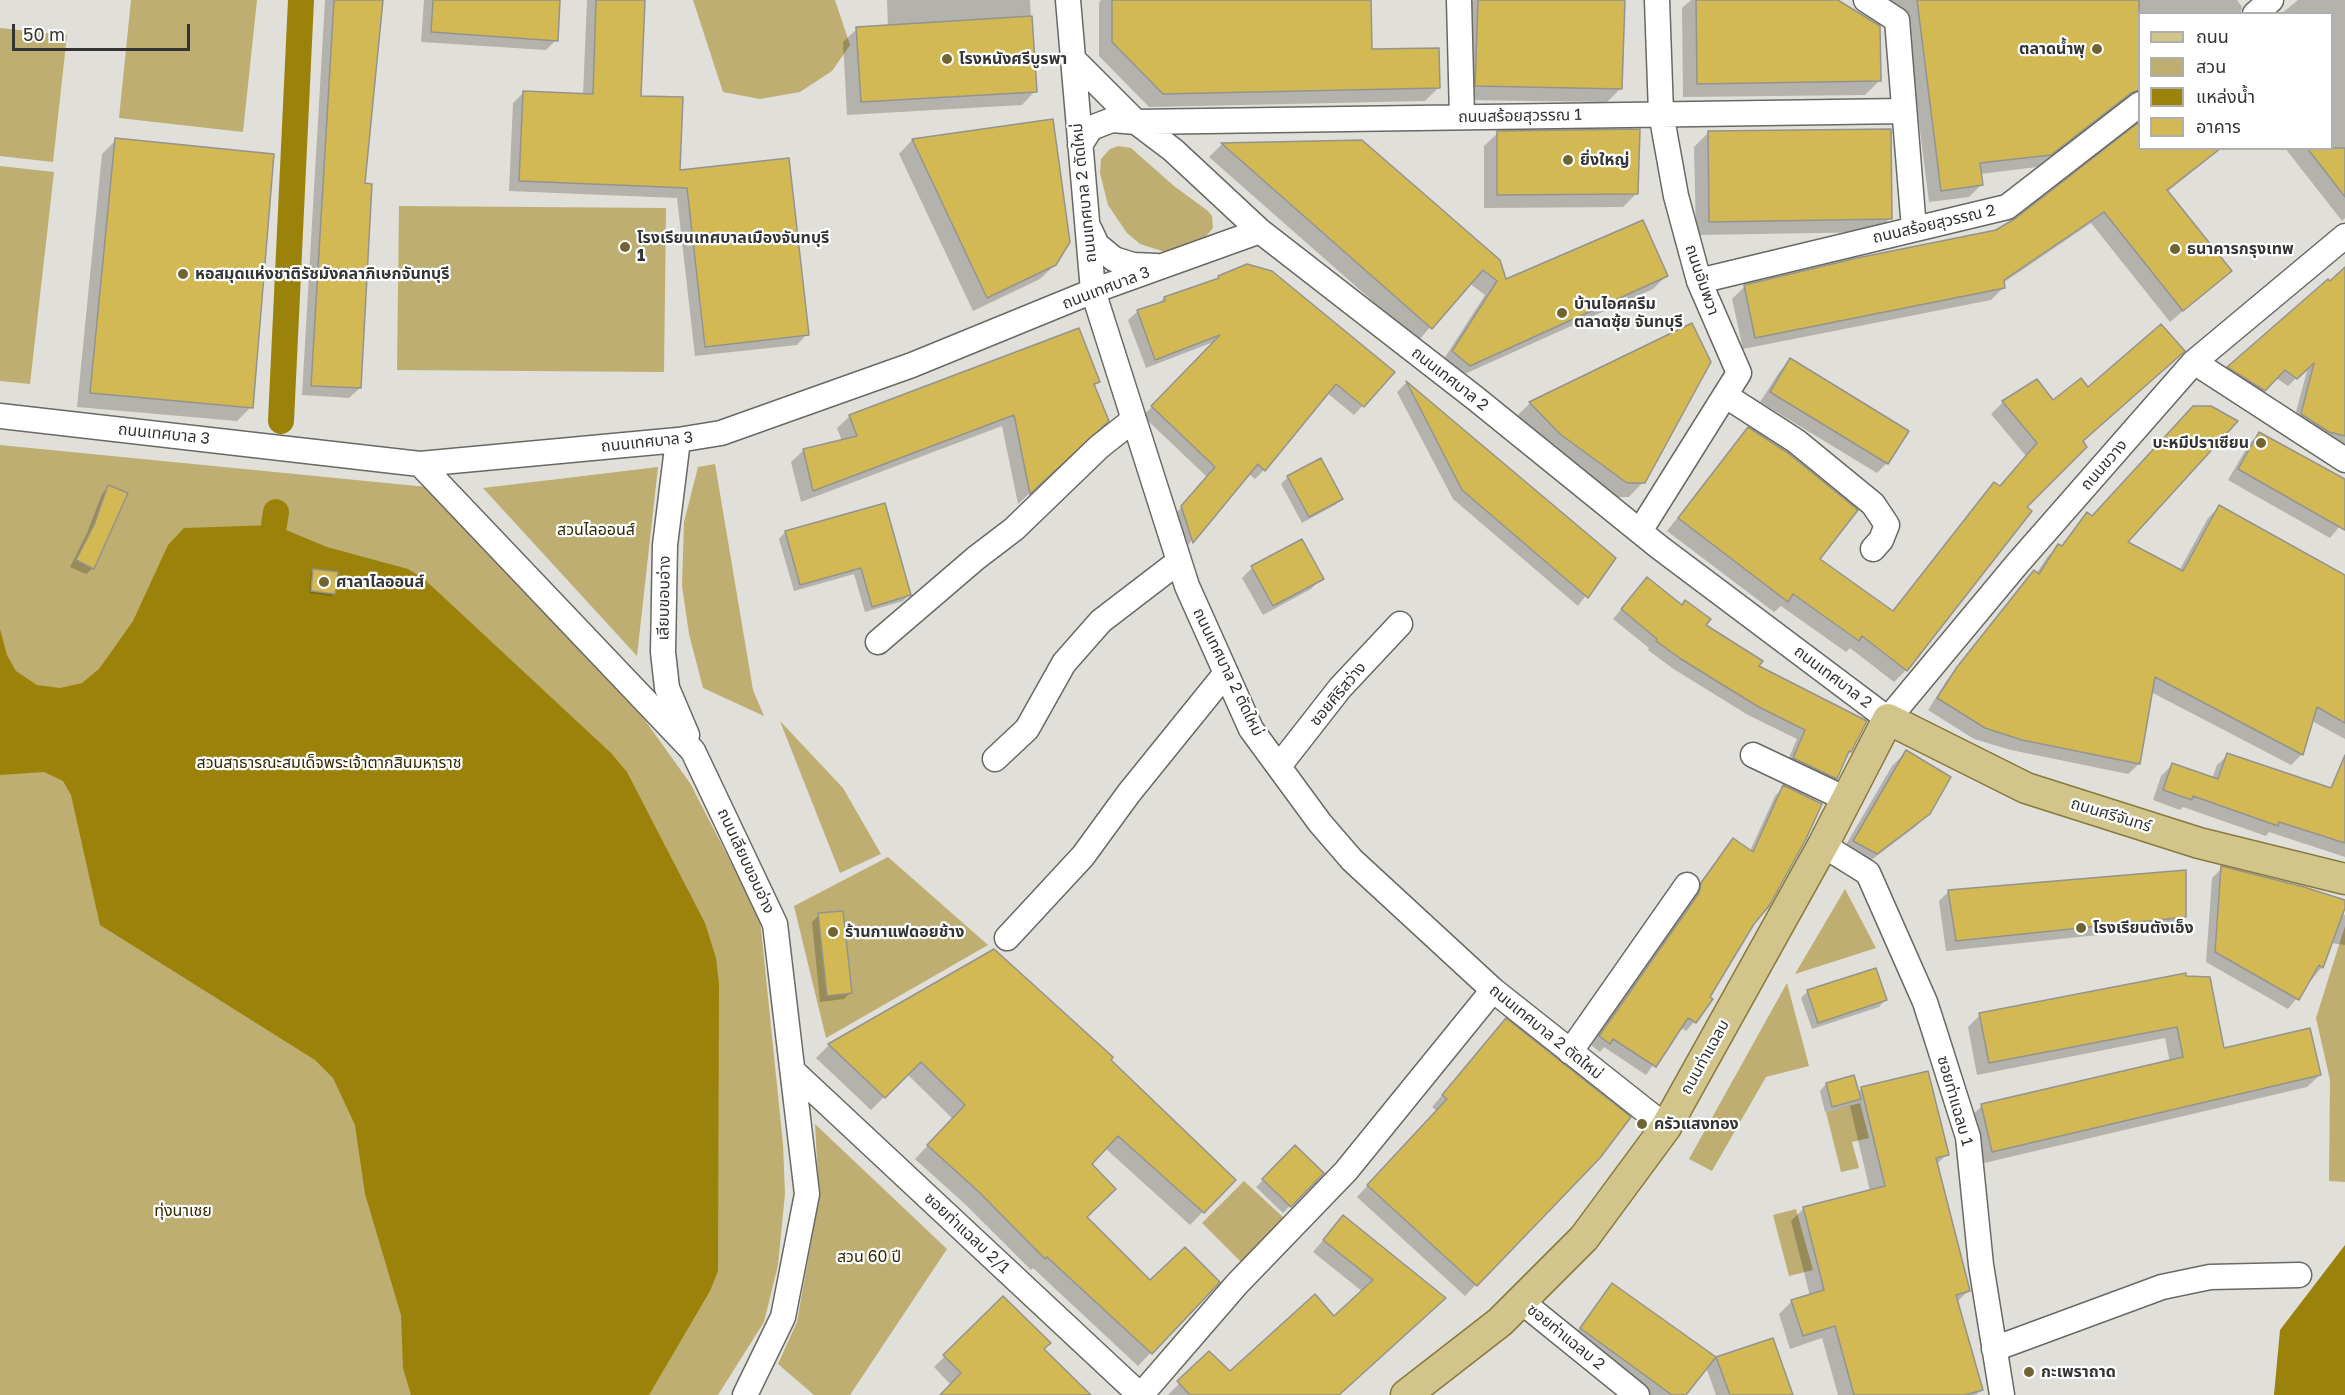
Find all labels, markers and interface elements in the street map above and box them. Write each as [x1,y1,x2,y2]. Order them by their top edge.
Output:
scale bar [15,12,194,50]
legend [2138,12,2333,150]
text: 50 m [23,23,65,45]
text: ถนน [2196,25,2229,47]
place label: ตลาดน้ำพุ [2019,39,2085,59]
marker: ตลาดน้ำพุ [2090,42,2104,56]
place label: โรงหนังศรีบูรพา [959,49,1067,69]
marker: โรงหนังศรีบูรพา [940,52,954,66]
text: สวน [2196,55,2226,77]
text: แหล่งน้ำ [2196,85,2255,107]
street label: ถนนสร้อยสุวรรณ 1 [1458,105,1582,127]
text: อาคาร [2196,115,2241,137]
street label: ถนนเทศบาล 2 ตัดใหม่ [1067,122,1101,264]
place label: ยิ่งใหญ่ [1580,150,1629,170]
marker: ยิ่งใหญ่ [1561,153,1575,167]
street label: ถนนสร้อยสุวรรณ 2 [1871,201,1997,247]
place label: โรงเรียนเทศบาลเมืองจันทบุรี 1 [637,228,829,266]
place label: ธนาคารกรุงเทพ [2187,239,2294,259]
marker: โรงเรียนเทศบาลเมืองจันทบุรี 1 [618,240,632,254]
street label: ถนนอัมพวา [1681,242,1723,318]
marker: ธนาคารกรุงเทพ [2168,242,2182,256]
street label: ถนนเทศบาล 3 [1059,262,1153,314]
place label: หอสมุดแห่งชาติรัชมังคลาภิเษกจันทบุรี [195,264,449,284]
marker: หอสมุดแห่งชาติรัชมังคลาภิเษกจันทบุรี [176,267,190,281]
place label: บ้านไอศครีม ตลาดซุ้ย จันทบุรี [1574,294,1683,332]
marker: บ้านไอศครีม ตลาดซุ้ย จันทบุรี [1555,306,1569,320]
street label: ถนนเทศบาล 2 [1408,343,1492,415]
street label: ถนนเทศบาล 3 [117,420,211,448]
street label: ถนนเทศบาล 3 [600,428,694,456]
place label: บะหมีปราเซียน [2153,433,2249,453]
street label: ถนนขวาง [2077,436,2131,494]
marker: บะหมีปราเซียน [2254,436,2268,450]
park label: สวนไลออนส์ [557,520,635,540]
street label: เลียบขอบอ่าง [654,555,674,641]
place label: ศาลาไลออนส์ [336,572,424,592]
marker: ศาลาไลออนส์ [317,575,331,589]
street label: ถนนเทศบาล 2 ตัดใหม่ [1189,605,1267,739]
street label: ถนนเทศบาล 2 [1790,642,1876,712]
street label: ซอยศิริสว่าง [1306,658,1370,730]
park label: สวนสาธารณะสมเด็จพระเจ้าตากสินมหาราช [197,753,461,773]
street label: ถนนศรีจันทร์ [2069,794,2153,836]
street label: ถนนเลียบขอบอ่าง [713,805,779,917]
place label: โรงเรียนตังเอ็ง [2093,918,2194,938]
marker: โรงเรียนตังเอ็ง [2074,921,2088,935]
place label: ร้านกาแฟดอยช้าง [845,922,964,942]
marker: ร้านกาแฟดอยช้าง [826,925,840,939]
street label: ถนนเทศบาล 2 ตัดใหม่ [1485,980,1607,1084]
street label: ถนนท่าแฉลบ [1677,1016,1733,1098]
street label: ซอยท่าแฉลบ 1 [1933,1054,1977,1148]
place label: ครัวแสงทอง [1654,1114,1739,1134]
marker: ครัวแสงทอง [1635,1117,1649,1131]
street label: ซอยท่าแฉลบ 2/1 [920,1188,1014,1278]
park label: ทุ่งนาเชย [154,1201,212,1221]
park label: สวน 60 ปี [837,1247,901,1267]
street label: ซอยท่าแฉลบ 2 [1523,1300,1609,1374]
place label: กะเพราถาด [2041,1362,2116,1382]
marker: กะเพราถาด [2022,1365,2036,1379]

